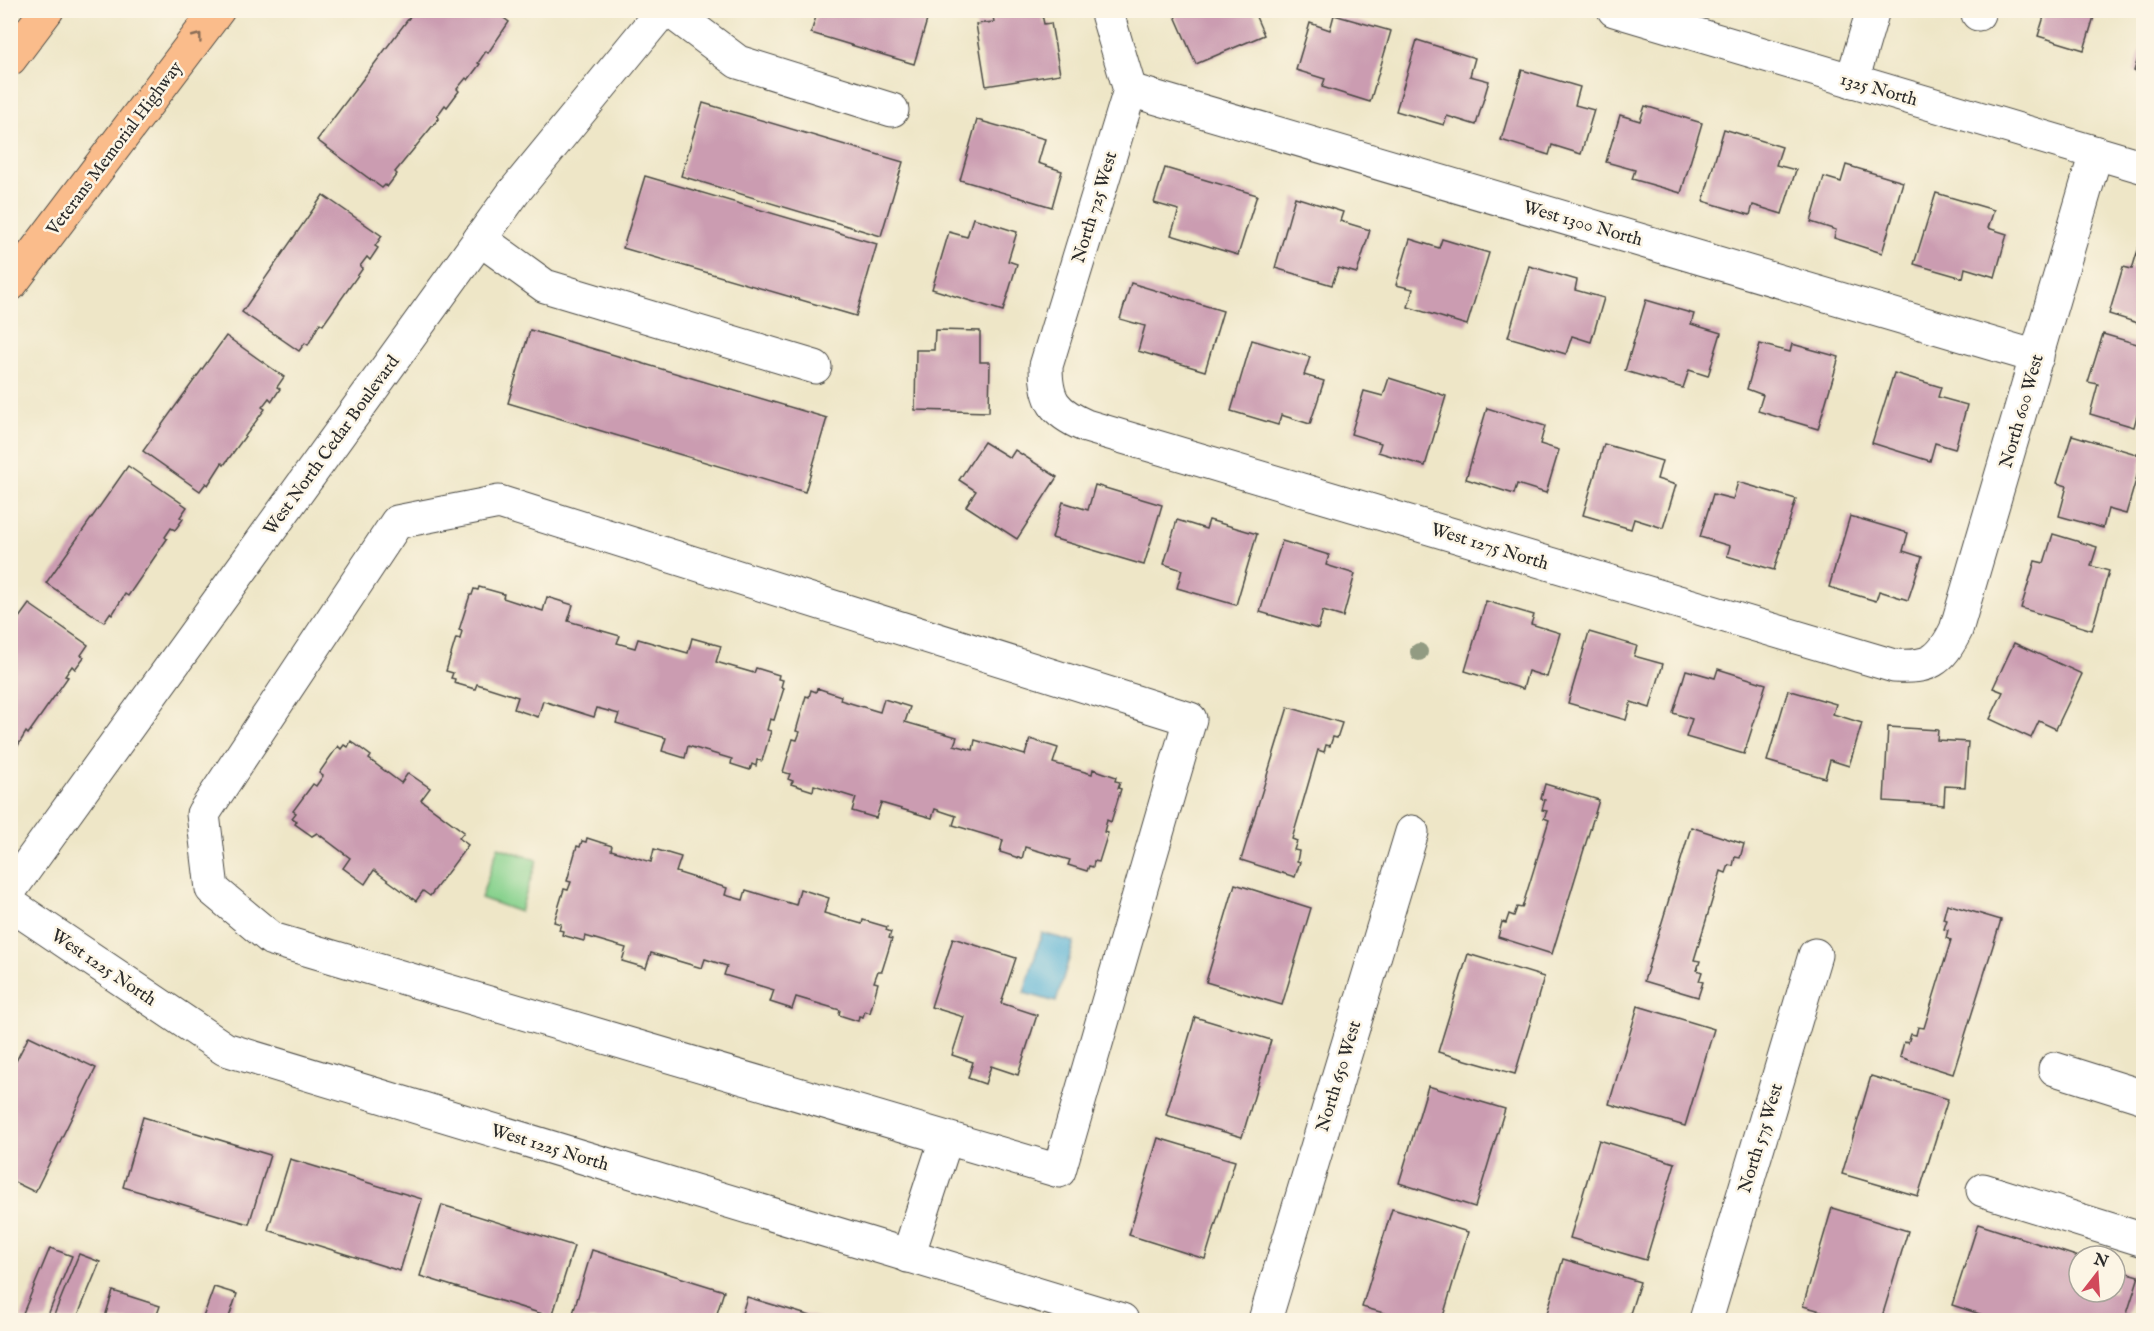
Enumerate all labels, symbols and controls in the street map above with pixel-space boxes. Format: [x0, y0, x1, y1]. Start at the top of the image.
one-way arrow [190, 32, 201, 43]
street label: Veterans Memorial Highway [42, 57, 188, 241]
street label: 1325 North [1837, 68, 1920, 113]
street label: North 725 West [1068, 149, 1123, 266]
street label: West 1300 North [1520, 196, 1645, 253]
street label: West North Cedar Boulevard [259, 351, 406, 540]
street label: North 600 West [1995, 352, 2050, 471]
street label: West 1275 North [1428, 519, 1552, 576]
street label: West 1225 North [46, 925, 161, 1012]
street label: North 650 West [1312, 1018, 1367, 1135]
street label: North 575 West [1734, 1081, 1789, 1196]
street label: West 1225 North [488, 1120, 612, 1177]
north arrow [2067, 1244, 2127, 1304]
text: N [2090, 1250, 2110, 1273]

